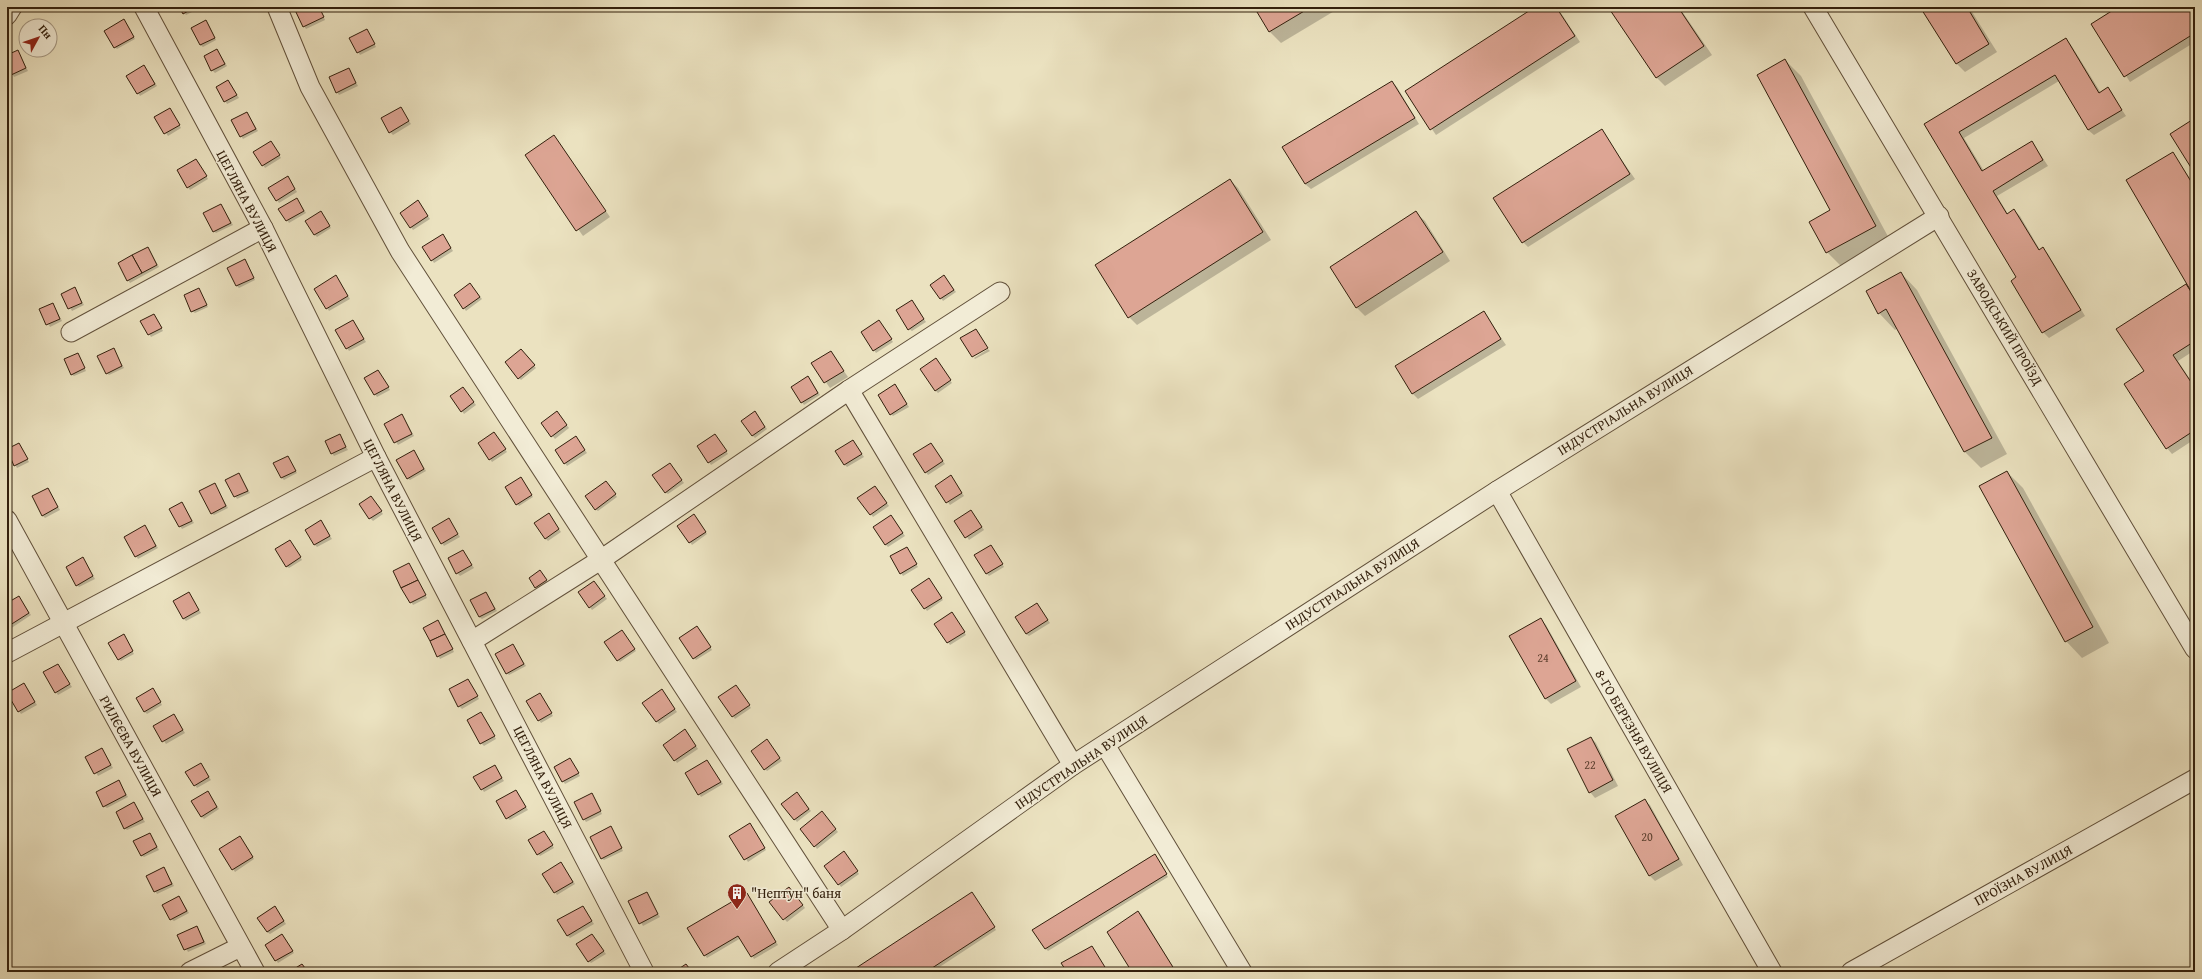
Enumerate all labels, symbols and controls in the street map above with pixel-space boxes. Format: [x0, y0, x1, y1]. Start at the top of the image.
north arrow [18, 18, 58, 58]
text: Пн [35, 21, 56, 42]
street label: ЦЕГЛЯНА ВУЛИЦЯ [212, 146, 282, 256]
street label: ЗАВОДСЬКИЙ ПРОЇЗД [1962, 265, 2048, 389]
street label: ІНДУСТРІАЛЬНА ВУЛИЦЯ [1553, 360, 1697, 460]
street label: ЦЕГЛЯНА ВУЛИЦЯ [358, 435, 428, 545]
street label: ІНДУСТРІАЛЬНА ВУЛИЦЯ [1281, 533, 1423, 635]
house number: 24 [1537, 649, 1549, 666]
street label: 8-ГО БЕРЕЗНЯ ВУЛИЦЯ [1590, 666, 1678, 796]
street label: РИЛЄЄВА ВУЛИЦЯ [95, 692, 167, 800]
street label: ІНДУСТРІАЛЬНА ВУЛИЦЯ [1011, 710, 1151, 814]
street label: ЦЕГЛЯНА ВУЛИЦЯ [508, 722, 578, 832]
house number: 22 [1584, 756, 1596, 773]
house number: 20 [1641, 828, 1653, 845]
street label: ПРОЇЗНА ВУЛИЦЯ [1970, 840, 2076, 910]
building icon: "Нептун" баня [726, 882, 748, 910]
place label: "Нептун" баня [751, 883, 841, 903]

